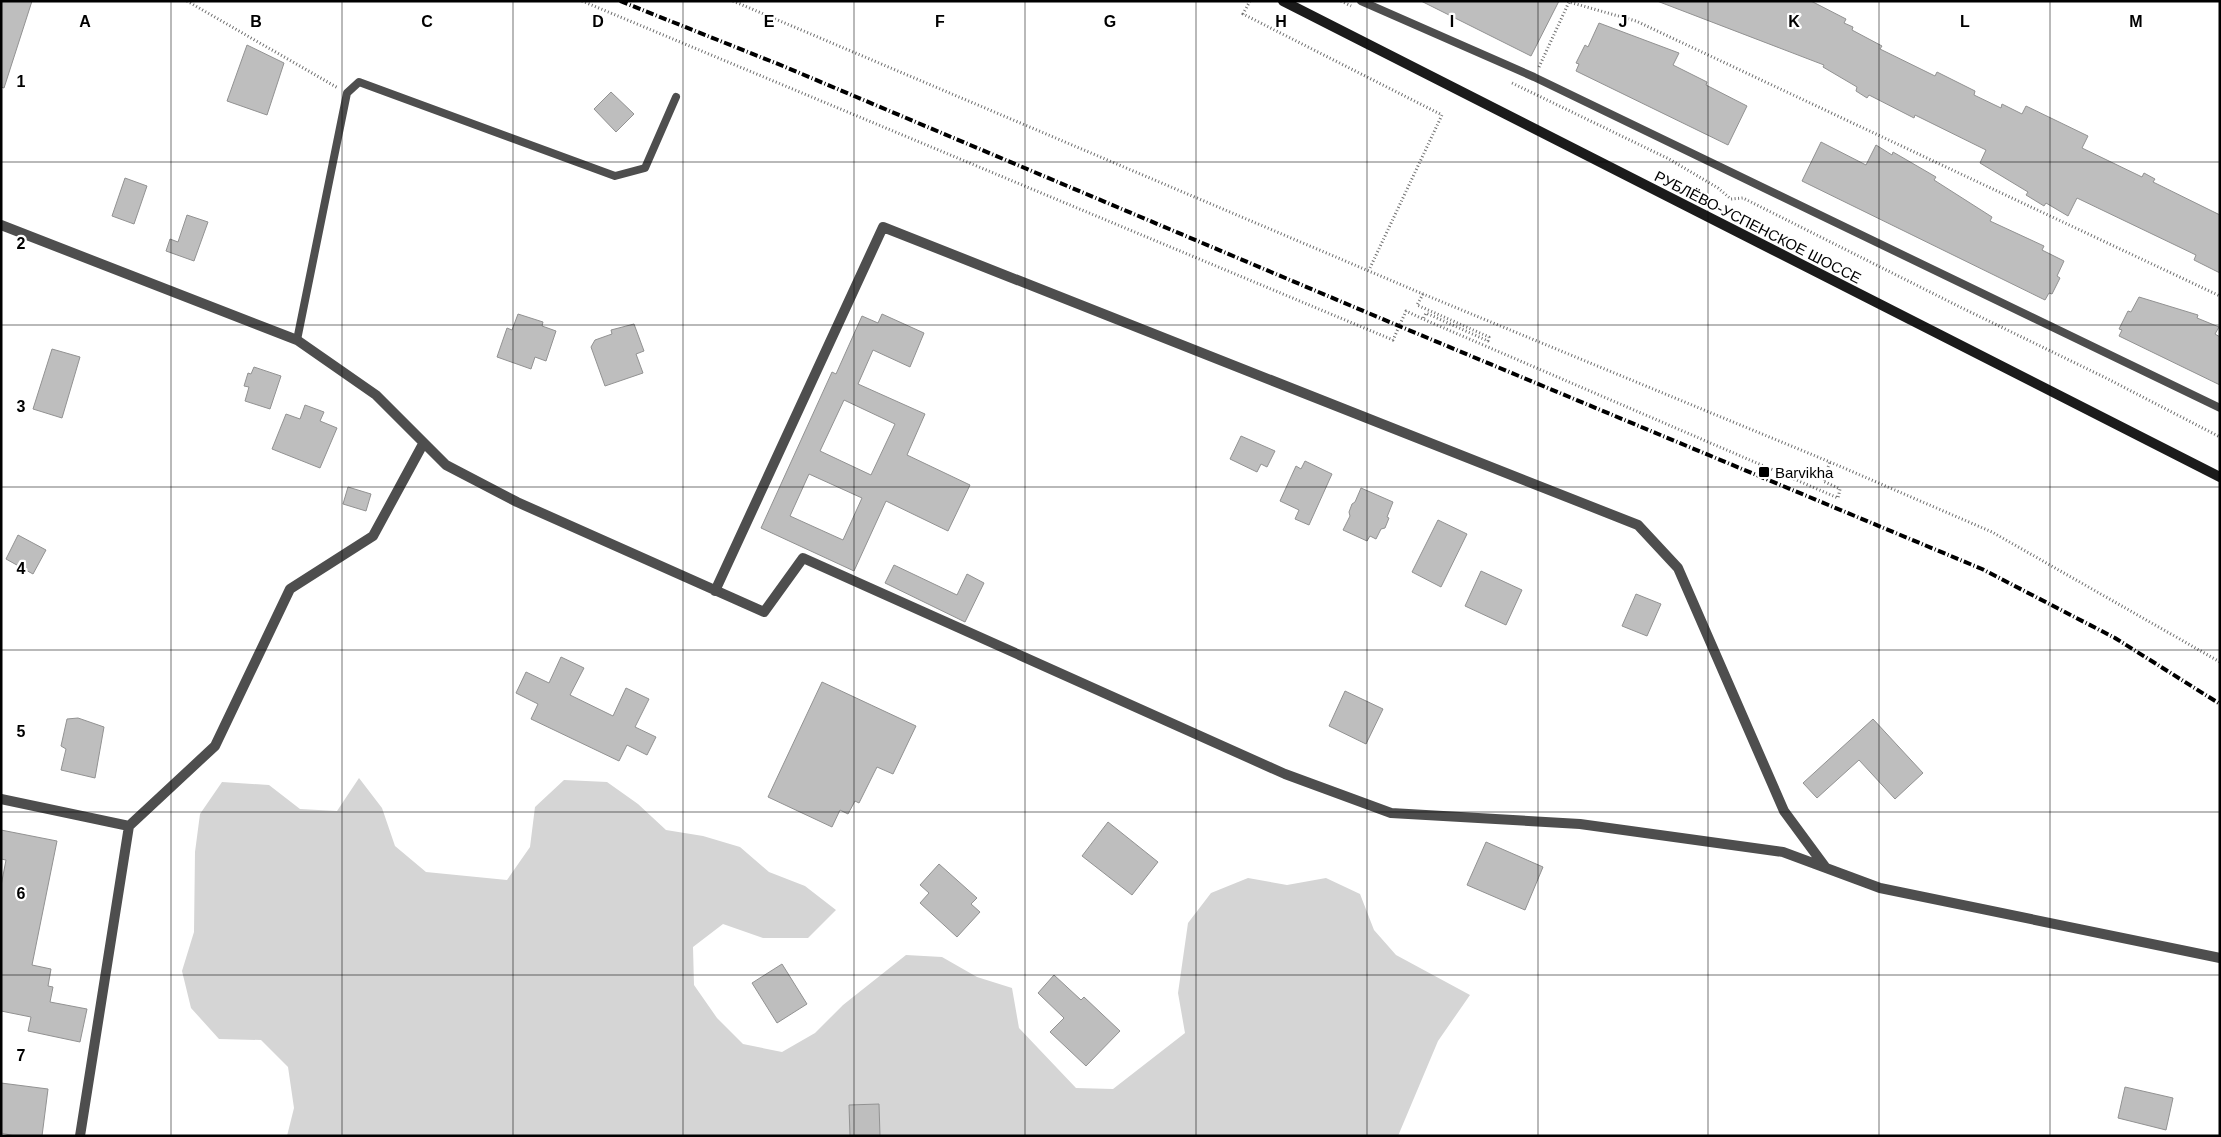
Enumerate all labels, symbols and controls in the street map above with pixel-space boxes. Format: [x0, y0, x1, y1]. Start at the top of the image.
text: A [79, 13, 91, 30]
text: B [250, 13, 262, 30]
text: C [421, 13, 433, 30]
text: D [592, 13, 604, 30]
text: E [764, 13, 775, 30]
text: F [935, 13, 945, 30]
text: G [1104, 13, 1116, 30]
text: H [1275, 13, 1287, 30]
text: I [1450, 13, 1454, 30]
text: J [1619, 13, 1627, 30]
text: K [1788, 13, 1800, 30]
text: L [1960, 13, 1970, 30]
text: M [2129, 13, 2143, 30]
text: 1 [17, 73, 26, 90]
street label: РУБЛЁВО-УСПЕНСКОЕ ШОССЕ [1652, 167, 1864, 287]
text: 2 [17, 235, 26, 252]
text: 3 [17, 398, 26, 415]
place label: Barvikha [1775, 464, 1834, 481]
marker: Barvikha [1757, 465, 1771, 479]
text: 4 [17, 560, 26, 577]
text: 5 [17, 723, 26, 740]
text: 6 [17, 885, 26, 902]
text: 7 [17, 1047, 26, 1064]

